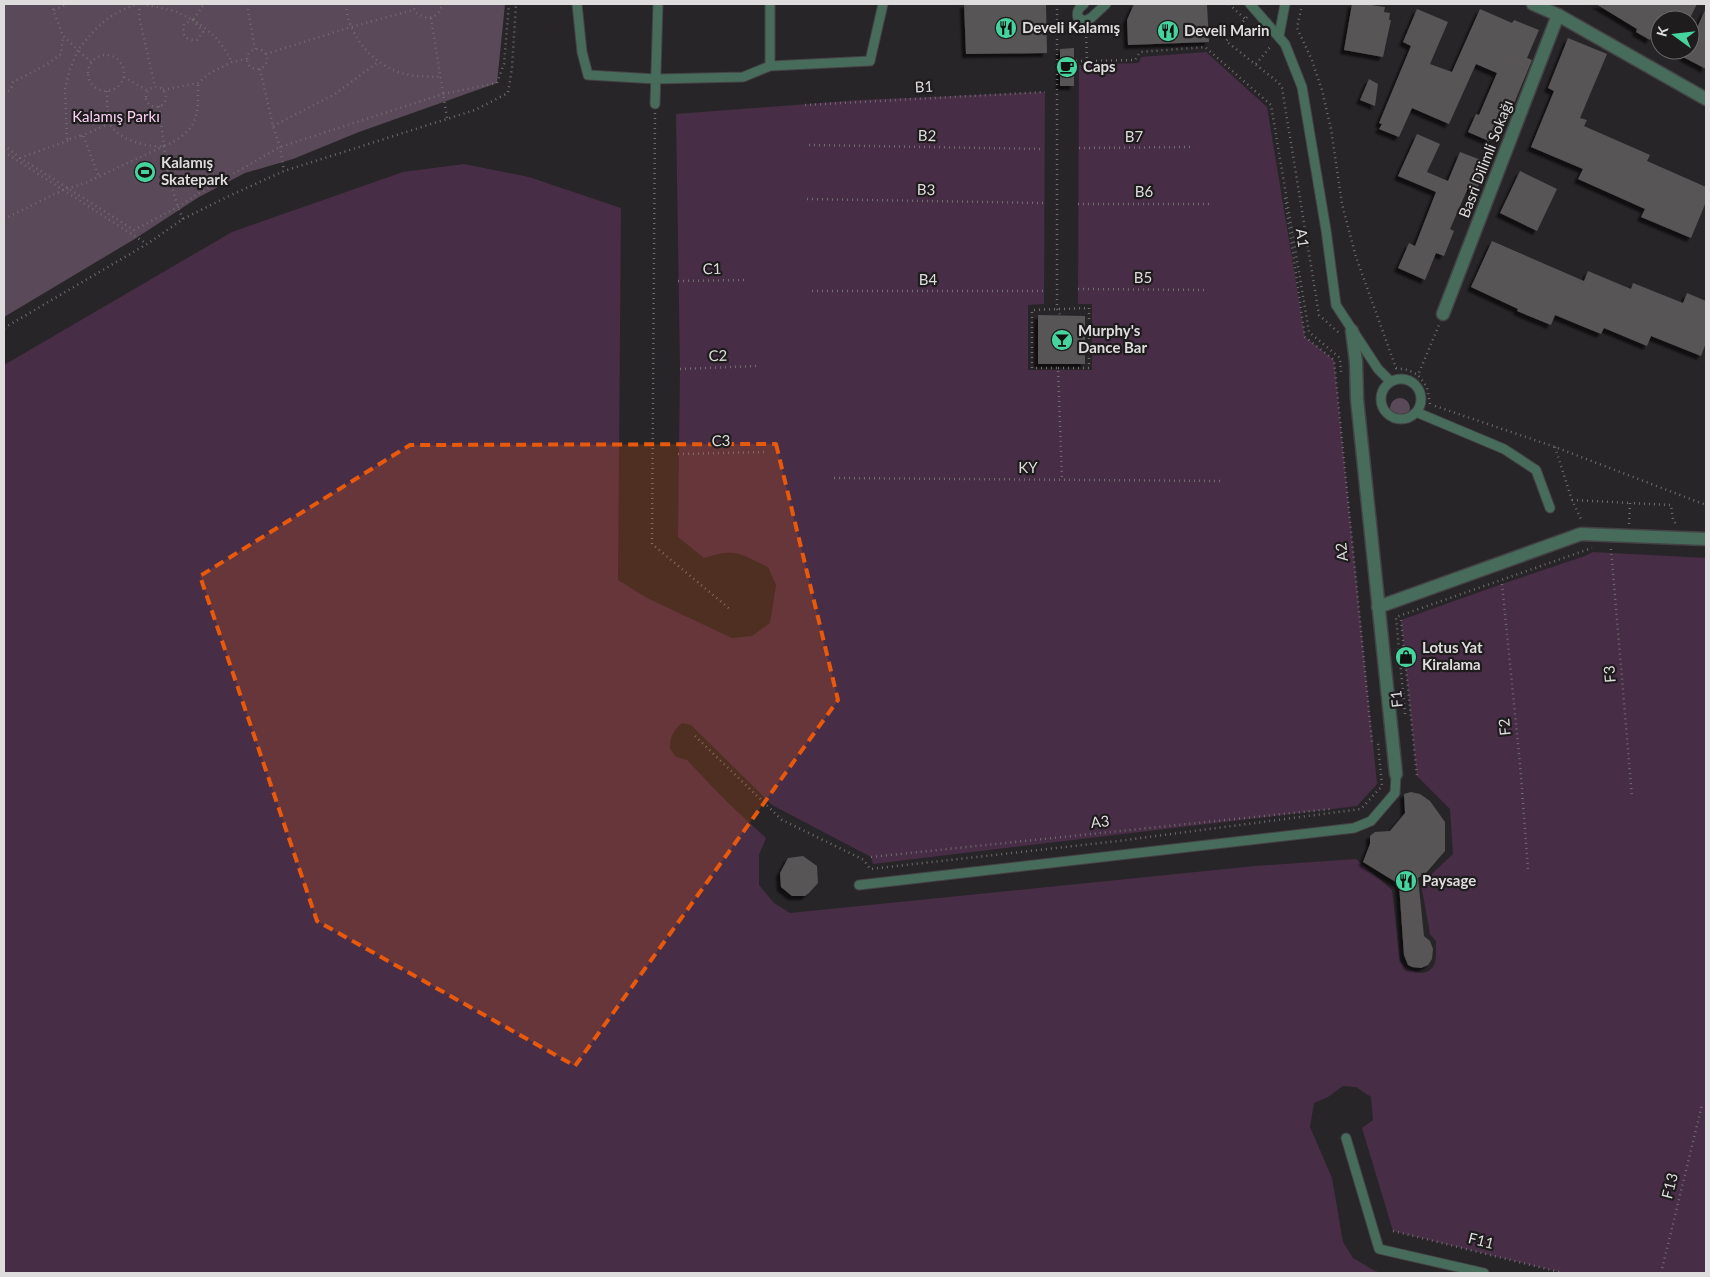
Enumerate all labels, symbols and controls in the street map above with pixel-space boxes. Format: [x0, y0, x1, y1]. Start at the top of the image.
north arrow [1650, 10, 1700, 60]
restaurant icon: Develi Kalamış [994, 16, 1018, 40]
place label: Develi Kalamış [1022, 18, 1121, 36]
restaurant icon: Develi Marin [1156, 19, 1180, 43]
place label: Develi Marin [1184, 21, 1269, 39]
text: K [1653, 24, 1672, 38]
cafe icon: Caps [1055, 55, 1079, 79]
place label: Caps [1083, 57, 1116, 75]
street label: B1 [914, 77, 934, 95]
street label: Basri Dilimli Sokağı [1454, 97, 1516, 220]
park label: Kalamış Parkı [72, 107, 160, 125]
street label: B2 [918, 126, 936, 144]
street label: B7 [1125, 127, 1143, 145]
place label: Kalamış Skatepark [161, 153, 229, 188]
sports icon: Kalamış Skatepark [133, 160, 157, 184]
street label: B3 [917, 180, 935, 198]
street label: B6 [1135, 182, 1153, 200]
street label: A1 [1293, 227, 1313, 248]
street label: C1 [702, 259, 722, 277]
street label: B5 [1134, 268, 1152, 286]
street label: B4 [919, 270, 937, 288]
place label: Murphy's Dance Bar [1078, 321, 1147, 356]
bar icon: Murphy's Dance Bar [1050, 328, 1074, 352]
street label: C2 [708, 346, 728, 364]
street label: C3 [711, 431, 731, 449]
street label: KY [1018, 458, 1038, 476]
street label: A2 [1331, 542, 1351, 562]
place label: Lotus Yat Kiralama [1422, 638, 1483, 673]
shop icon: Lotus Yat Kiralama [1394, 645, 1418, 669]
street label: F3 [1599, 665, 1619, 683]
street label: F1 [1386, 690, 1406, 709]
street label: F2 [1494, 718, 1514, 737]
street label: A3 [1090, 811, 1110, 831]
restaurant icon: Paysage [1394, 869, 1418, 893]
place label: Paysage [1422, 871, 1476, 889]
street label: F13 [1657, 1171, 1681, 1200]
street label: F11 [1467, 1228, 1496, 1252]

